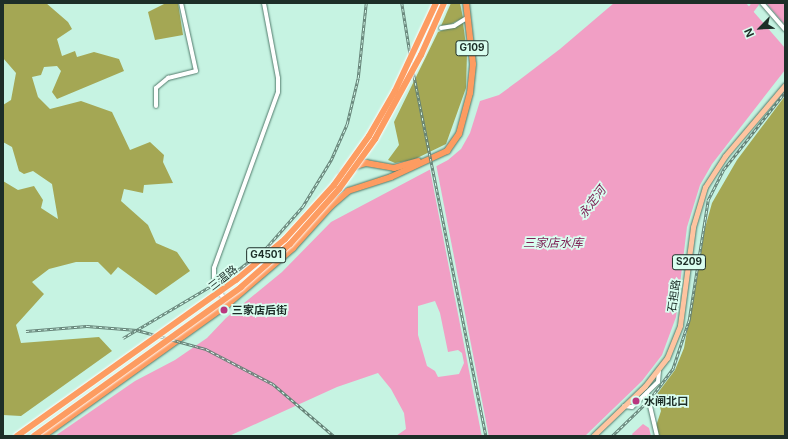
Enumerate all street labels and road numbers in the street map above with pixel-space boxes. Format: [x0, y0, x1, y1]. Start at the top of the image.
road number: G109 [455, 40, 489, 56]
road number: G4501 [246, 247, 286, 263]
road number: S209 [671, 254, 707, 270]
street label: 三温路 [206, 263, 240, 293]
street label: 石担路 [665, 279, 683, 313]

